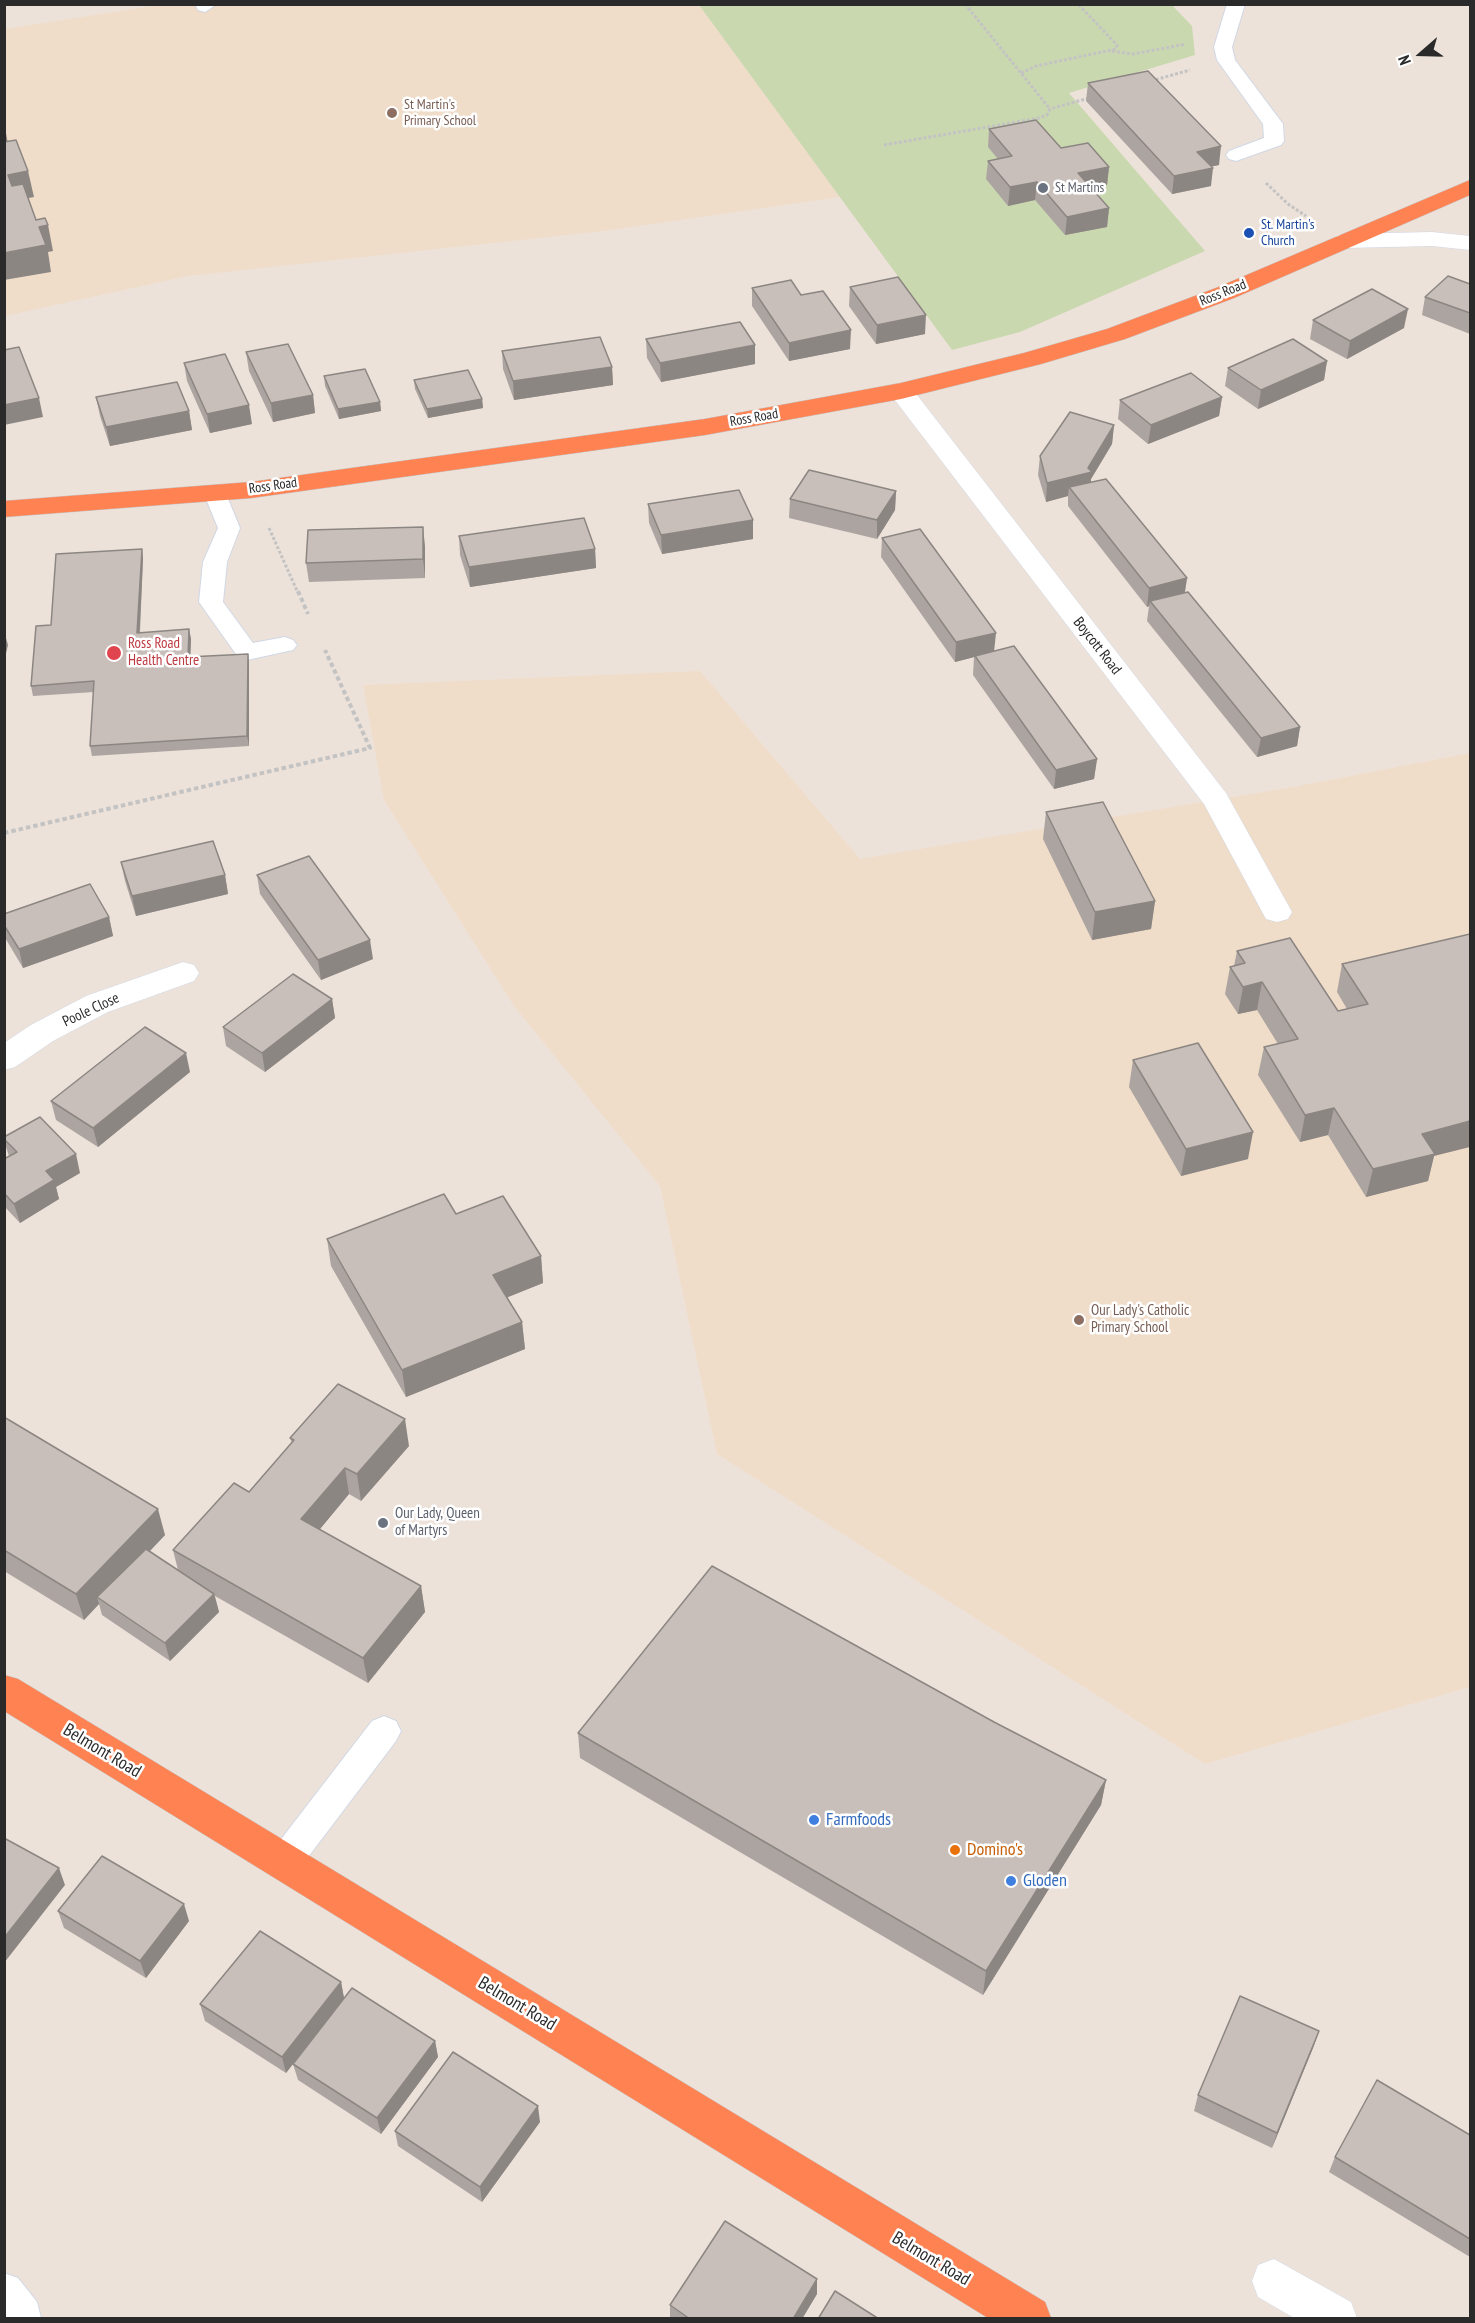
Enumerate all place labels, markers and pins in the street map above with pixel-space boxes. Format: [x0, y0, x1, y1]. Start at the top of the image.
place label: St Martin's Primary School [404, 97, 476, 130]
marker: St Martin's Primary School [385, 106, 399, 120]
place label: St Martins [1055, 180, 1104, 196]
marker: St Martins [1036, 181, 1050, 195]
place label: St. Martin's Church [1261, 217, 1315, 250]
marker: St. Martin's Church [1242, 226, 1256, 240]
place label: Ross Road Health Centre [128, 635, 199, 670]
marker: Ross Road Health Centre [105, 644, 123, 662]
place label: Our Lady's Catholic Primary School [1091, 1302, 1189, 1337]
marker: Our Lady's Catholic Primary School [1072, 1313, 1086, 1327]
place label: Our Lady, Queen of Martyrs [395, 1505, 480, 1540]
marker: Our Lady, Queen of Martyrs [376, 1516, 390, 1530]
place label: Farmfoods [826, 1809, 891, 1831]
marker: Farmfoods [807, 1813, 821, 1827]
place label: Domino's [967, 1839, 1023, 1861]
marker: Domino's [948, 1843, 962, 1857]
place label: Gloden [1023, 1870, 1067, 1892]
marker: Gloden [1004, 1874, 1018, 1888]

